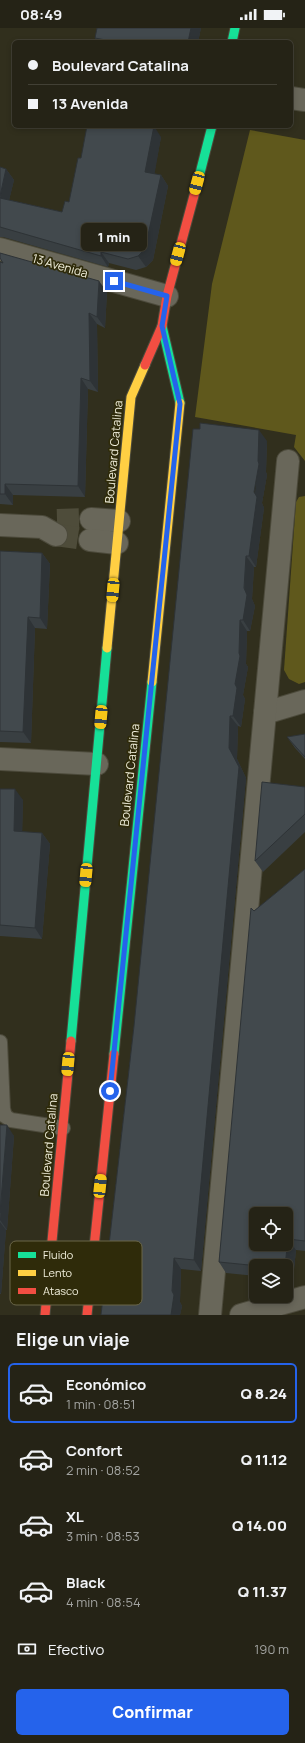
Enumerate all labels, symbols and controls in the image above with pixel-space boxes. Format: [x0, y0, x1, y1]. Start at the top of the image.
text: 08:49 [20, 4, 62, 25]
text: Boulevard Catalina [52, 55, 189, 76]
text: 13 Avenida [52, 93, 128, 114]
car [188, 170, 206, 196]
callout: 1 min [81, 223, 147, 251]
text: 1 min [98, 228, 130, 246]
car [169, 241, 187, 267]
street label: 13 Avenida [30, 249, 90, 282]
route end [105, 272, 123, 290]
street label: Boulevard Catalina [101, 400, 126, 504]
car [106, 578, 120, 602]
car [94, 705, 108, 729]
street label: Boulevard Catalina [116, 723, 143, 827]
car [79, 863, 93, 887]
car [61, 1052, 75, 1076]
route start [101, 1082, 119, 1100]
street label: Boulevard Catalina [36, 1093, 61, 1197]
car [93, 1173, 107, 1199]
map controls [249, 1207, 293, 1303]
button: locate [249, 1207, 293, 1251]
legend [10, 1241, 142, 1305]
text: Fluido [43, 1247, 74, 1262]
button: layers [249, 1259, 293, 1303]
text: Lento [43, 1265, 73, 1280]
text: Atasco [43, 1283, 79, 1298]
text: Elige un viaje [16, 1327, 130, 1351]
text: Económico [66, 1374, 146, 1395]
icon: car [18, 1375, 54, 1411]
text: Q 8.24 [241, 1383, 287, 1404]
text: 1 min · 08:51 [66, 1395, 136, 1413]
text: Confort [66, 1440, 123, 1461]
icon: car [18, 1441, 54, 1477]
text: Q 11.12 [241, 1449, 287, 1470]
text: 2 min · 08:52 [66, 1461, 140, 1479]
text: XL [66, 1506, 84, 1527]
icon: car [18, 1507, 54, 1543]
text: Q 14.00 [232, 1515, 287, 1536]
text: 3 min · 08:53 [66, 1527, 140, 1545]
text: Black [66, 1572, 105, 1593]
icon: car [18, 1573, 54, 1609]
text: Q 11.37 [238, 1581, 287, 1602]
text: 4 min · 08:54 [66, 1593, 141, 1611]
icon: cash [16, 1638, 38, 1660]
text: Efectivo [48, 1639, 104, 1660]
text: 190 m [254, 1640, 289, 1658]
button: Confirmar [16, 1689, 289, 1735]

